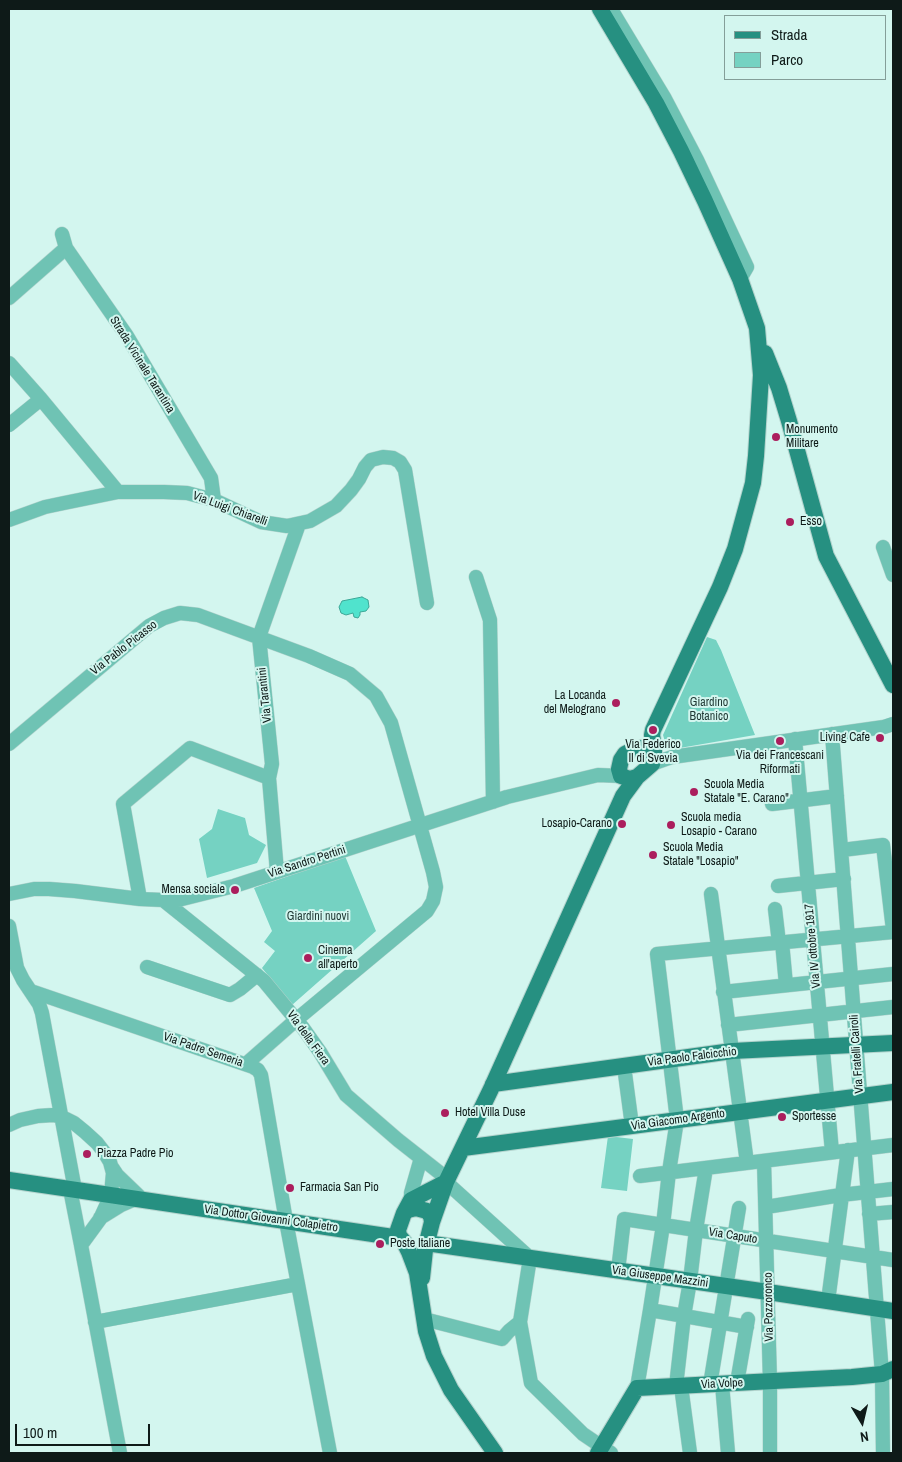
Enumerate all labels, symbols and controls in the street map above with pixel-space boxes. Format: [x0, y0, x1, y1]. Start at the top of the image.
legend [724, 15, 887, 80]
text: Strada [771, 24, 807, 45]
text: Parco [771, 49, 803, 70]
street label: Strada Vicinale Tarantina [106, 314, 178, 416]
place label: Monumento Militare [786, 423, 838, 451]
marker: Monumento Militare [770, 431, 782, 443]
street label: Via Luigi Chiarelli [191, 489, 269, 529]
place label: Esso [800, 515, 822, 529]
marker: Esso [784, 516, 796, 528]
street label: Via Pablo Picasso [88, 618, 160, 678]
street label: Via Tarantini [255, 666, 275, 724]
place label: La Locanda del Melograno [544, 689, 606, 717]
park label: Giardino Botanico [690, 696, 728, 724]
marker: La Locanda del Melograno [610, 697, 622, 709]
marker: Via Federico II di Svevia [647, 724, 659, 736]
place label: Living Cafe [820, 731, 870, 745]
marker: Living Cafe [874, 732, 886, 744]
marker: Via dei Francescani Riformati [774, 735, 786, 747]
place label: Via Federico II di Svevia [625, 738, 681, 766]
place label: Via dei Francescani Riformati [736, 749, 824, 777]
place label: Scuola Media Statale "E. Carano" [704, 778, 789, 806]
marker: Scuola Media Statale "E. Carano" [688, 786, 700, 798]
place label: Scuola media Losapio - Carano [681, 811, 757, 839]
place label: Losapio-Carano [541, 817, 612, 831]
marker: Losapio-Carano [616, 818, 628, 830]
marker: Scuola media Losapio - Carano [665, 819, 677, 831]
place label: Scuola Media Statale "Losapio" [663, 841, 738, 869]
street label: Via Sandro Pertini [266, 843, 348, 881]
marker: Scuola Media Statale "Losapio" [647, 849, 659, 861]
place label: Mensa sociale [162, 883, 225, 897]
marker: Mensa sociale [229, 884, 241, 896]
street label: Via IV ottobre 1917 [802, 903, 824, 989]
park label: Giardini nuovi [287, 910, 349, 924]
place label: Cinema all'aperto [318, 944, 358, 972]
marker: Cinema all'aperto [302, 952, 314, 964]
street label: Via della Fiera [283, 1008, 333, 1068]
street label: Via Fratelli Cairoli [847, 1014, 867, 1094]
street label: Via Padre Semeria [161, 1030, 245, 1070]
street label: Via Paolo Falcicchio [647, 1044, 737, 1070]
place label: Hotel Villa Duse [455, 1106, 525, 1120]
street label: Via Giacomo Argento [630, 1106, 726, 1134]
marker: Hotel Villa Duse [439, 1107, 451, 1119]
place label: Sportesse [792, 1110, 836, 1124]
marker: Sportesse [776, 1111, 788, 1123]
place label: Piazza Padre Pio [97, 1147, 174, 1161]
marker: Piazza Padre Pio [81, 1148, 93, 1160]
place label: Farmacia San Pio [300, 1181, 379, 1195]
marker: Farmacia San Pio [284, 1182, 296, 1194]
street label: Via Dottor Giovanni Colapietro [203, 1202, 339, 1236]
street label: Via Caputo [708, 1225, 758, 1247]
place label: Poste Italiane [390, 1237, 450, 1251]
marker: Poste Italiane [374, 1238, 386, 1250]
street label: Via Giuseppe Mazzini [611, 1263, 709, 1291]
street label: Via Pozzoronco [761, 1272, 777, 1342]
street label: Via Volpe [701, 1376, 743, 1392]
north arrow [837, 1397, 887, 1447]
scale bar [18, 1414, 152, 1446]
text: 100 m [23, 1422, 57, 1443]
text: N [859, 1427, 870, 1446]

